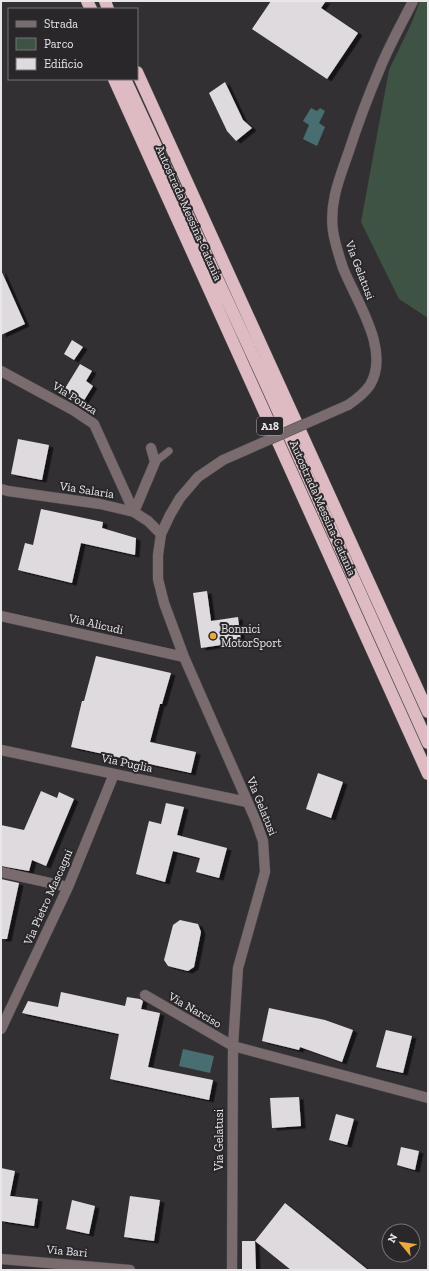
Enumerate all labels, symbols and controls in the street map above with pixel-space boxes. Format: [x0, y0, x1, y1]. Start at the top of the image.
legend [8, 8, 138, 80]
text: Strada [44, 17, 78, 31]
text: Parco [44, 37, 73, 51]
text: Edificio [44, 57, 83, 71]
street label: Autostrada Messina-Catania [153, 143, 225, 283]
street label: Via Gelatusi [342, 238, 378, 302]
street label: Via Ponza [49, 378, 100, 417]
road number: A18 [257, 417, 283, 435]
street label: Autostrada Messina-Catania [287, 438, 359, 578]
street label: Via Salaria [58, 479, 115, 501]
street label: Via Alicudi [66, 611, 125, 637]
place label: Bonnici MotorSport [221, 622, 282, 650]
marker: Bonnici MotorSport [208, 631, 218, 641]
street label: Via Puglia [99, 751, 154, 775]
street label: Via Gelatusi [243, 774, 280, 838]
street label: Via Pietro Mascagni [20, 846, 76, 948]
street label: Via Narciso [165, 989, 224, 1031]
street label: Via Gelatusi [212, 1108, 226, 1172]
north arrow [381, 1223, 421, 1263]
text: N [385, 1231, 401, 1245]
street label: Via Bari [45, 1242, 89, 1260]

